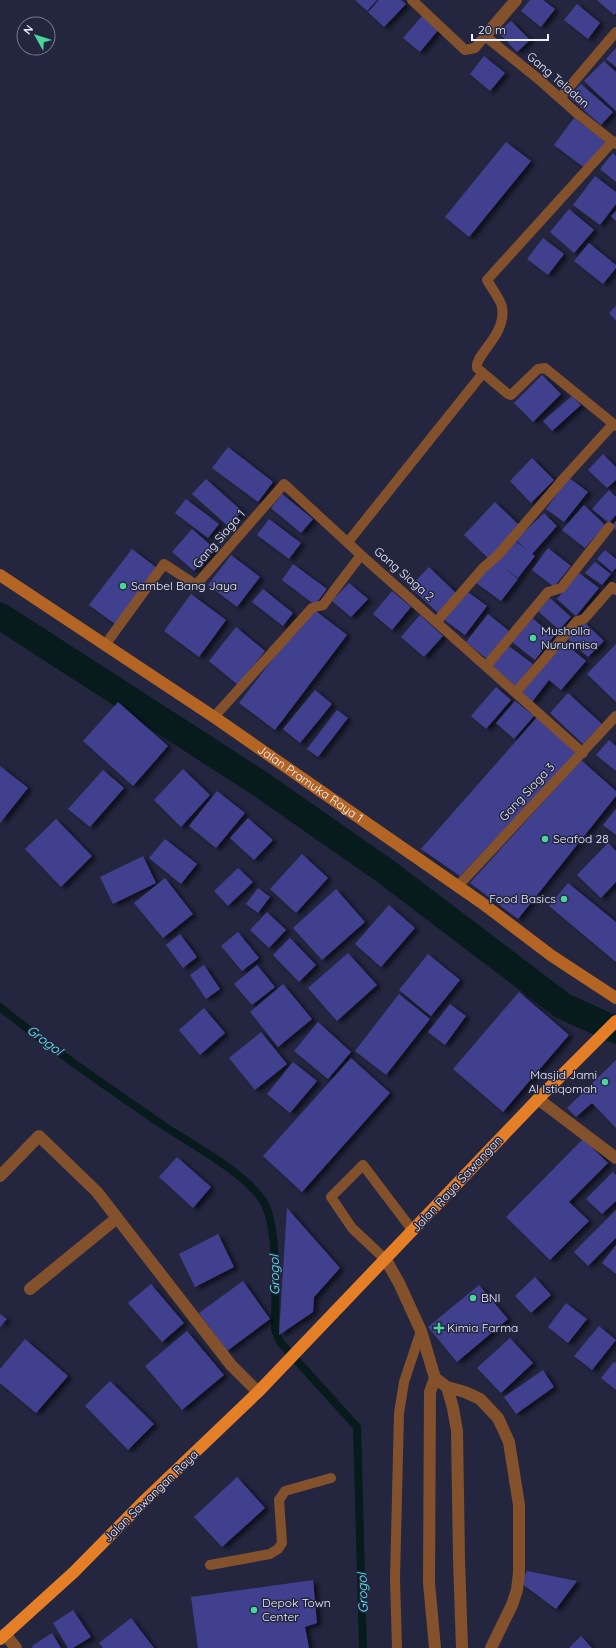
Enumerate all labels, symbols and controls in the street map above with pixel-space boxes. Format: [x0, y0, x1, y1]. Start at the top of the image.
north arrow [16, 16, 56, 56]
scale bar [472, 16, 548, 42]
text: N [20, 22, 36, 37]
text: 20 m [478, 22, 506, 37]
street label: Gang Teladan [524, 49, 593, 111]
street label: Gang Siaga 1 [189, 506, 248, 571]
street label: Gang Siaga 2 [371, 543, 438, 604]
place label: Sambel Bang Jaya [131, 578, 237, 593]
marker: Sambel Bang Jaya [118, 581, 128, 591]
place label: Musholla Nurunnisa [541, 623, 597, 652]
marker: Musholla Nurunnisa [528, 633, 538, 643]
street label: Jalan Pramuka Raya 1 [255, 742, 366, 825]
street label: Gang Siaga 3 [496, 759, 557, 824]
place label: Seafod 28 [553, 831, 609, 846]
marker: Seafod 28 [540, 834, 550, 844]
place label: Food Basics [489, 891, 556, 906]
marker: Food Basics [559, 894, 569, 904]
water label: Grogol [24, 1021, 68, 1060]
place label: Masjid Jami Al Istiqomah [528, 1067, 597, 1096]
marker: Masjid Jami Al Istiqomah [600, 1077, 610, 1087]
street label: Jalan Raya Sawangan [408, 1132, 505, 1235]
water label: Grogol [266, 1253, 282, 1295]
place label: BNI [481, 1290, 501, 1305]
marker: BNI [468, 1293, 478, 1303]
place label: Kimia Farma [447, 1320, 518, 1335]
marker: Kimia Farma [434, 1323, 444, 1333]
street label: Jalan Sawangan Raya [100, 1446, 201, 1545]
water label: Grogol [353, 1571, 371, 1613]
place label: Depok Town Center [262, 1595, 331, 1624]
marker: Depok Town Center [249, 1605, 259, 1615]

